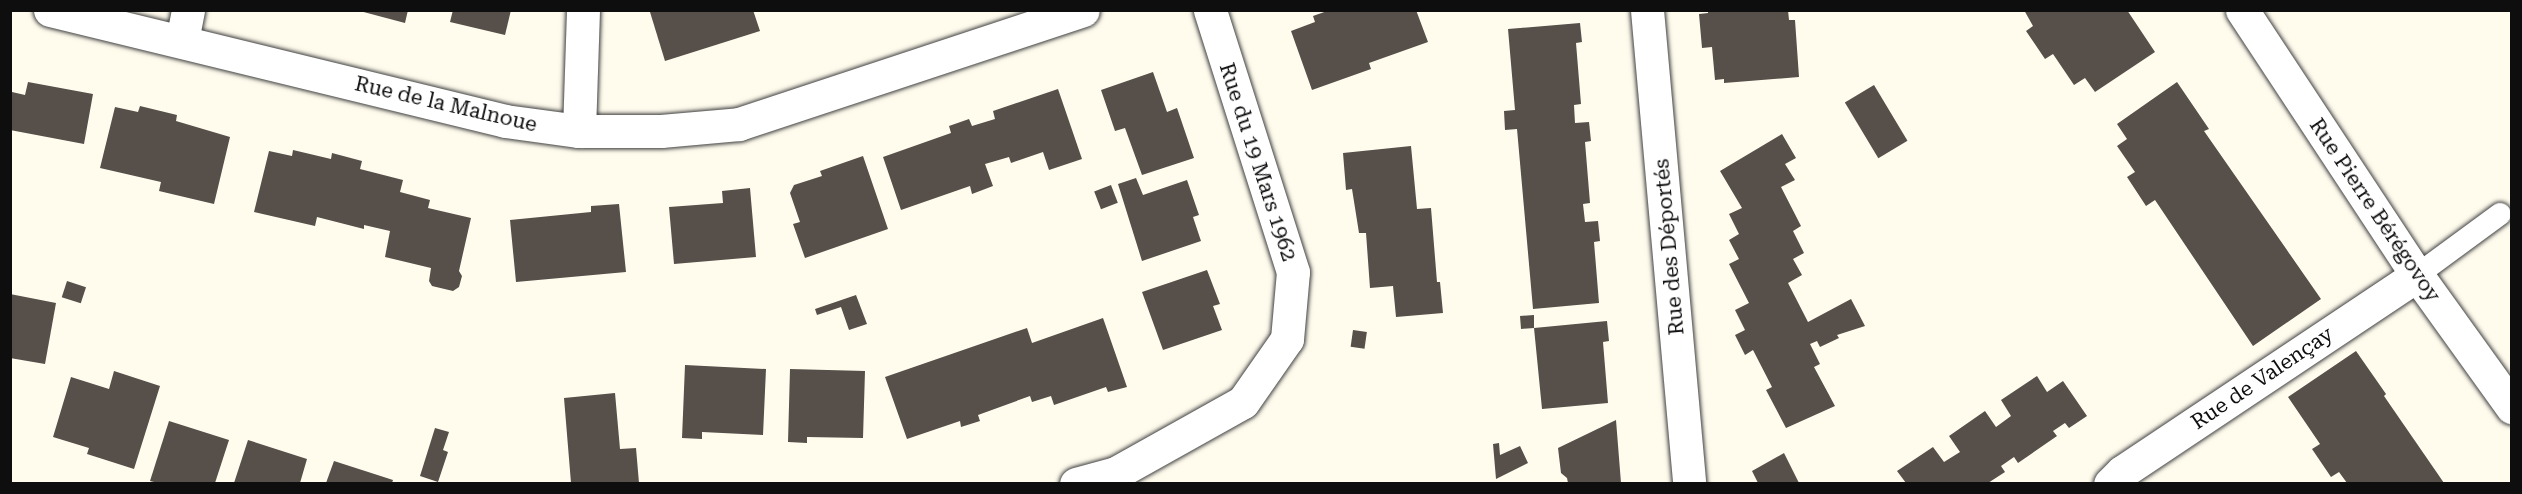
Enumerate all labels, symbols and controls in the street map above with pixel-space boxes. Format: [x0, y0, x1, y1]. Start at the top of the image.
street label: Rue du 19 Mars 1962 [1214, 60, 1302, 264]
street label: Rue de la Malnoue [352, 71, 540, 137]
street label: Rue Pierre Bérégovoy [2304, 113, 2446, 307]
street label: Rue des Déportés [1649, 158, 1689, 336]
street label: Rue de Valençay [2186, 321, 2338, 435]

